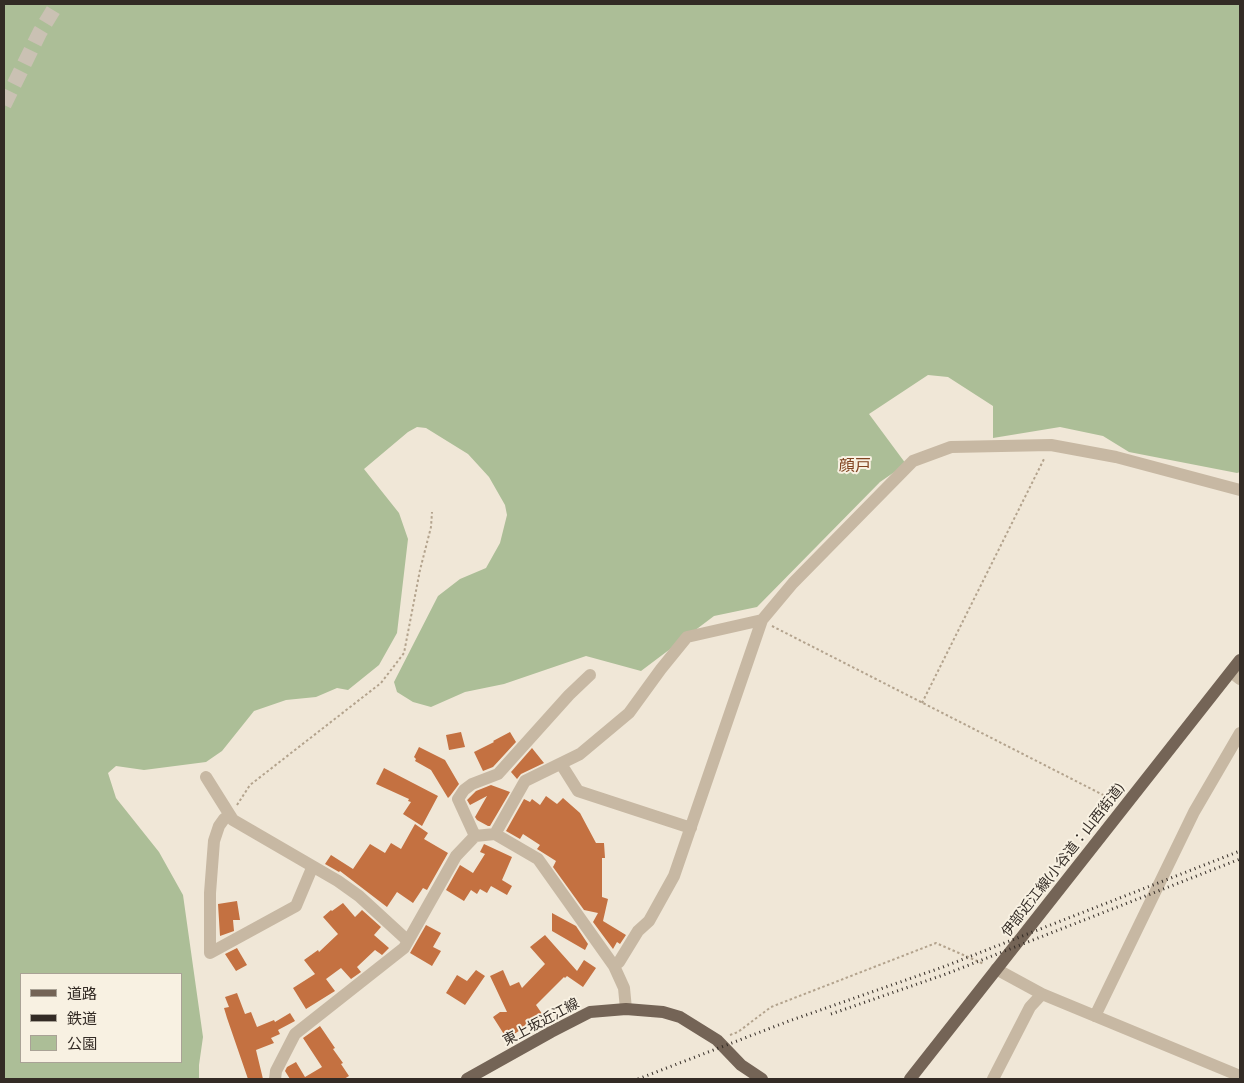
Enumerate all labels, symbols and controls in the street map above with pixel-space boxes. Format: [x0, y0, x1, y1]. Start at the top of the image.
district label: 顔戸 [839, 456, 871, 476]
street label: 伊部近江線(小谷道：山西街道) [998, 780, 1128, 940]
legend [20, 973, 182, 1063]
text: 道路 [67, 984, 97, 1002]
street label: 東上坂近江線 [500, 995, 582, 1049]
text: 鉄道 [67, 1009, 97, 1027]
text: 公園 [67, 1034, 97, 1052]

